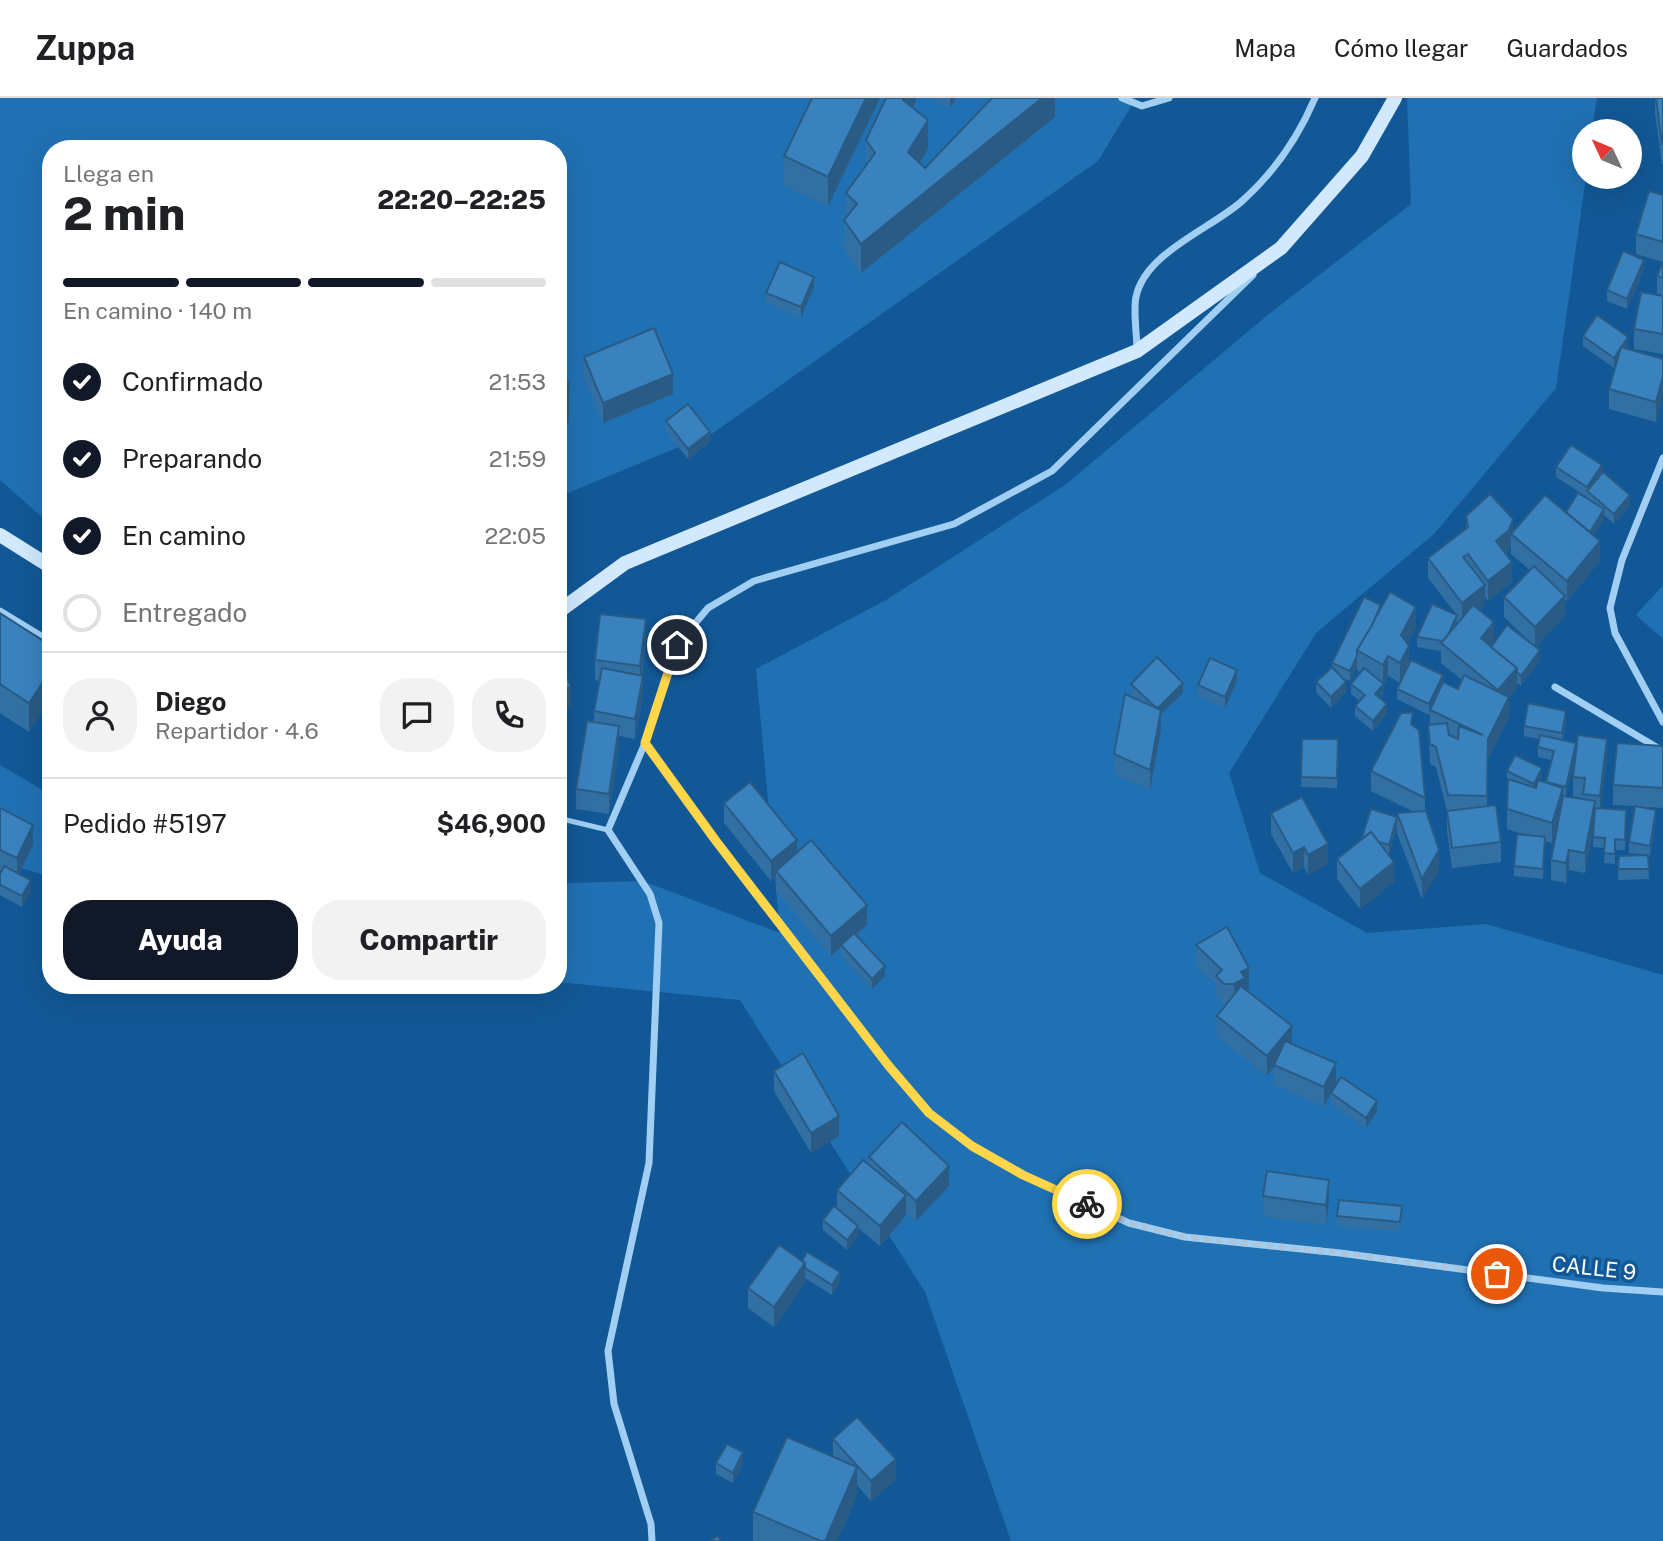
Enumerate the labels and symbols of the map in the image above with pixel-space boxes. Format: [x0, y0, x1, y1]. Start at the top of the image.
north arrow [1572, 119, 1642, 189]
pin [647, 615, 707, 675]
courier [1052, 1169, 1122, 1239]
pin [1467, 1244, 1527, 1304]
street label: CALLE 9 [1551, 1251, 1637, 1285]

